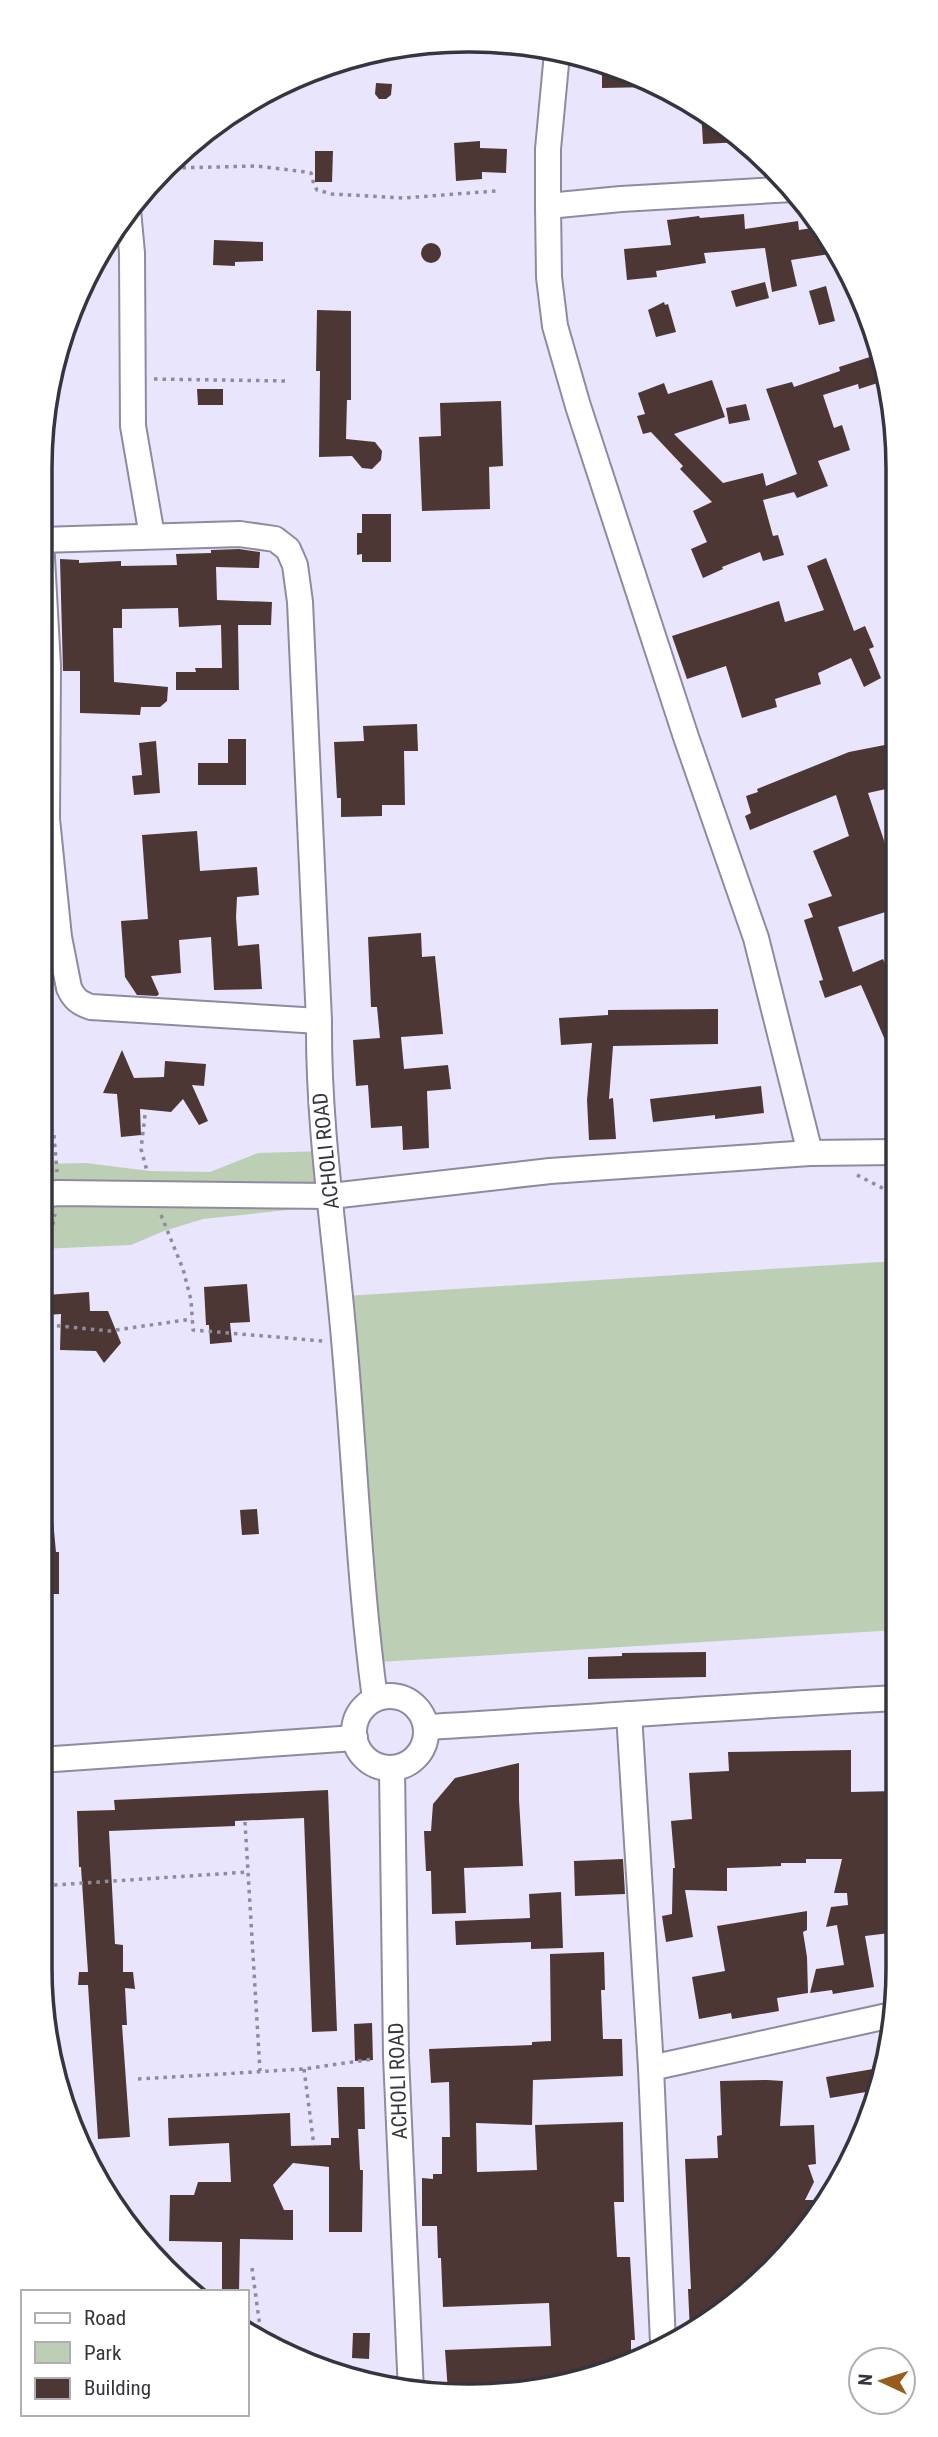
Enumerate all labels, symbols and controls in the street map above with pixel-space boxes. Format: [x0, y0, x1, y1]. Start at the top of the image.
street label: ACHOLI ROAD [308, 1091, 344, 1211]
street label: ACHOLI ROAD [384, 2022, 412, 2140]
legend [21, 2290, 248, 2416]
text: Road [84, 2306, 126, 2330]
text: Park [84, 2341, 122, 2365]
north arrow [847, 2346, 917, 2416]
text: N [854, 2373, 877, 2386]
text: Building [84, 2376, 151, 2400]

